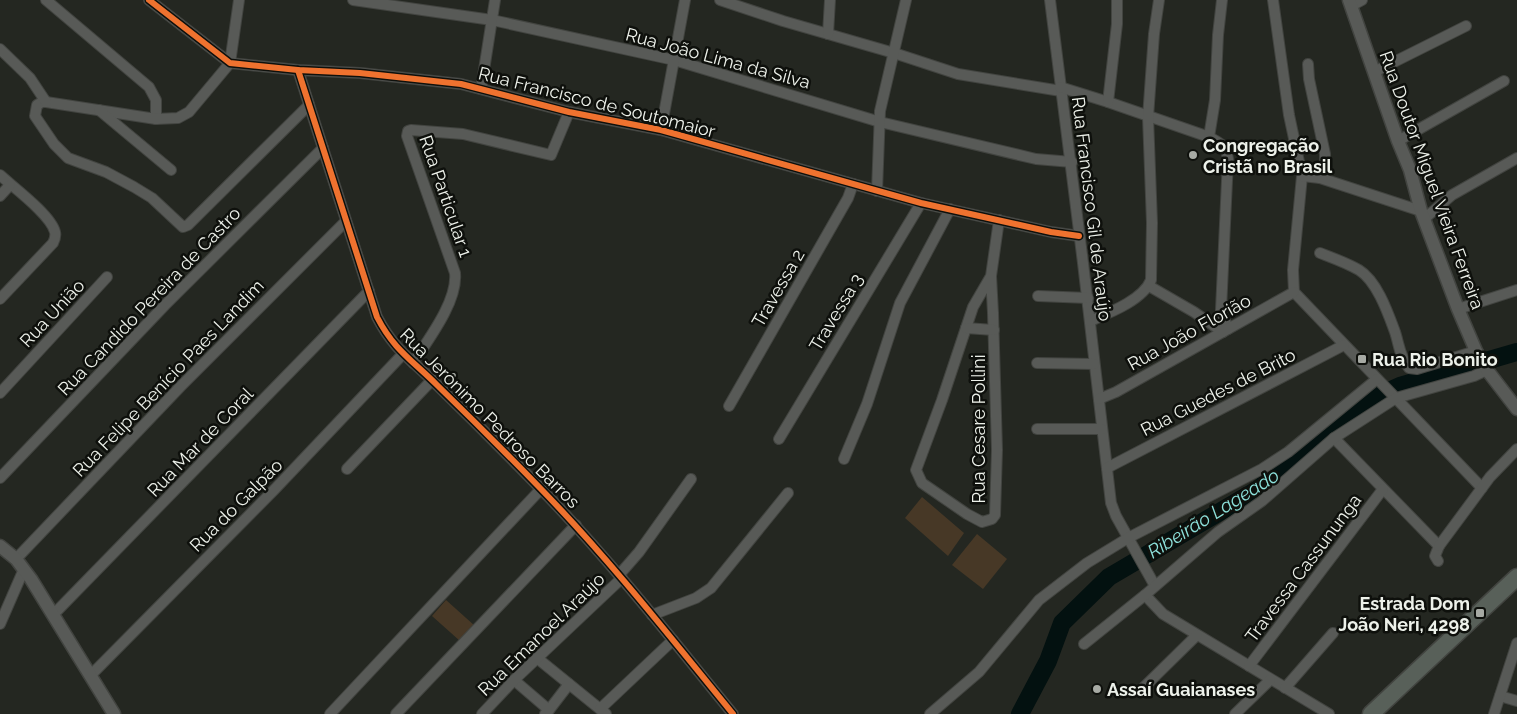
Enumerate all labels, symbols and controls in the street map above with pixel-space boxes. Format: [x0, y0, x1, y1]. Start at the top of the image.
street label: Rua João Lima da Silva [623, 23, 813, 93]
street label: Rua Doutor Miguel Vieira Ferreira [1375, 48, 1489, 312]
street label: Rua Francisco de Soutomaior [476, 62, 718, 142]
street label: Rua Francisco Gil de Araújo [1068, 96, 1116, 323]
street label: Rua Particular 1 [415, 132, 477, 260]
place label: Congregação Cristã no Brasil [1203, 135, 1332, 177]
marker: Congregação Cristã no Brasil [1187, 149, 1199, 161]
street label: Rua Candido Pereira de Castro [53, 202, 245, 400]
street label: Travessa 2 [747, 245, 809, 331]
street label: Travessa 3 [805, 270, 867, 354]
street label: Rua União [15, 274, 89, 351]
street label: Rua Felipe Benício Paes Landim [68, 275, 268, 481]
street label: Rua João Florião [1124, 289, 1254, 375]
street label: Rua Jerônimo Pedroso Barros [396, 324, 584, 512]
street label: Rua Guedes de Brito [1137, 344, 1299, 440]
place label: Rua Rio Bonito [1372, 349, 1498, 370]
marker: Rua Rio Bonito [1356, 353, 1368, 365]
street label: Rua Cesare Pollini [968, 354, 989, 504]
street label: Rua Mar de Coral [143, 383, 257, 501]
street label: Rua do Galpão [185, 454, 287, 556]
water label: Ribeirão Lageado [1143, 464, 1283, 562]
street label: Travessa Cassununga [1241, 490, 1365, 646]
street label: Rua Emanoel Araújo [473, 568, 609, 700]
place label: Estrada Dom João Neri, 4298 [1339, 593, 1470, 635]
marker: Estrada Dom João Neri, 4298 [1474, 607, 1486, 619]
place label: Assaí Guaianases [1107, 679, 1255, 700]
marker: Assaí Guaianases [1091, 683, 1103, 695]

